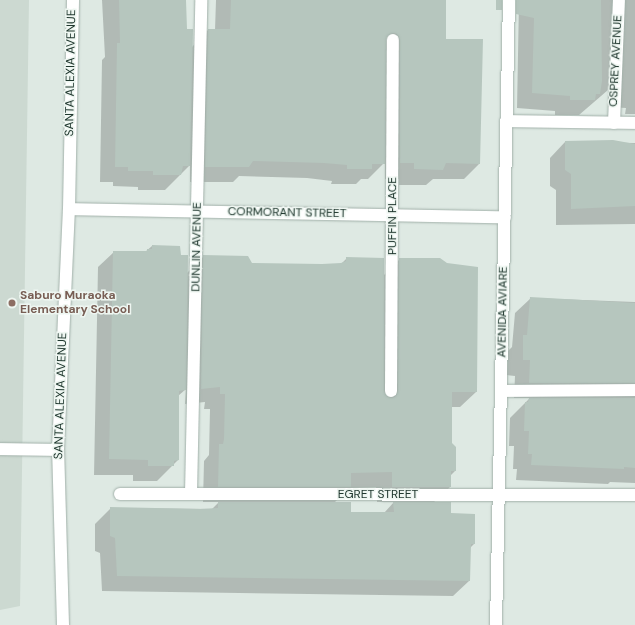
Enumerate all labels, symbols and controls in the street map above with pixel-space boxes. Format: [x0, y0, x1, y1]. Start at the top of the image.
street label: SANTA ALEXIA AVENUE [63, 9, 79, 137]
street label: OSPREY AVENUE [606, 15, 626, 107]
street label: PUFFIN PLACE [386, 177, 400, 255]
street label: DUNLIN AVENUE [189, 202, 205, 292]
street label: CORMORANT STREET [228, 205, 346, 221]
street label: AVENIDA AVIARE [495, 266, 511, 358]
place label: Saburo Muraoka Elementary School [20, 289, 130, 317]
marker: Saburo Muraoka Elementary School [7, 298, 17, 308]
street label: SANTA ALEXIA AVENUE [52, 332, 70, 460]
street label: EGRET STREET [338, 488, 418, 502]

